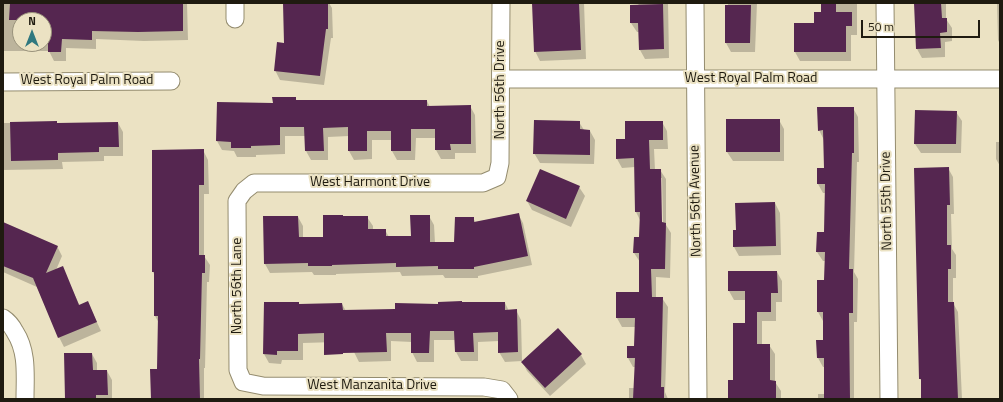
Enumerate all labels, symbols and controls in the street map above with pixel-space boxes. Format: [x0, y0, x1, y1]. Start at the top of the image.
north arrow [12, 12, 52, 52]
scale bar [863, 12, 982, 38]
text: N [28, 13, 36, 29]
text: 50 m [868, 17, 894, 36]
street label: North 56th Drive [493, 41, 509, 139]
street label: West Royal Palm Road [685, 71, 817, 87]
street label: West Royal Palm Road [21, 73, 153, 89]
street label: North 56th Avenue [687, 145, 705, 257]
street label: North 55th Drive [878, 151, 896, 251]
street label: West Harmont Drive [310, 175, 430, 191]
street label: North 56th Lane [230, 238, 246, 334]
street label: West Manzanita Drive [307, 378, 437, 394]

